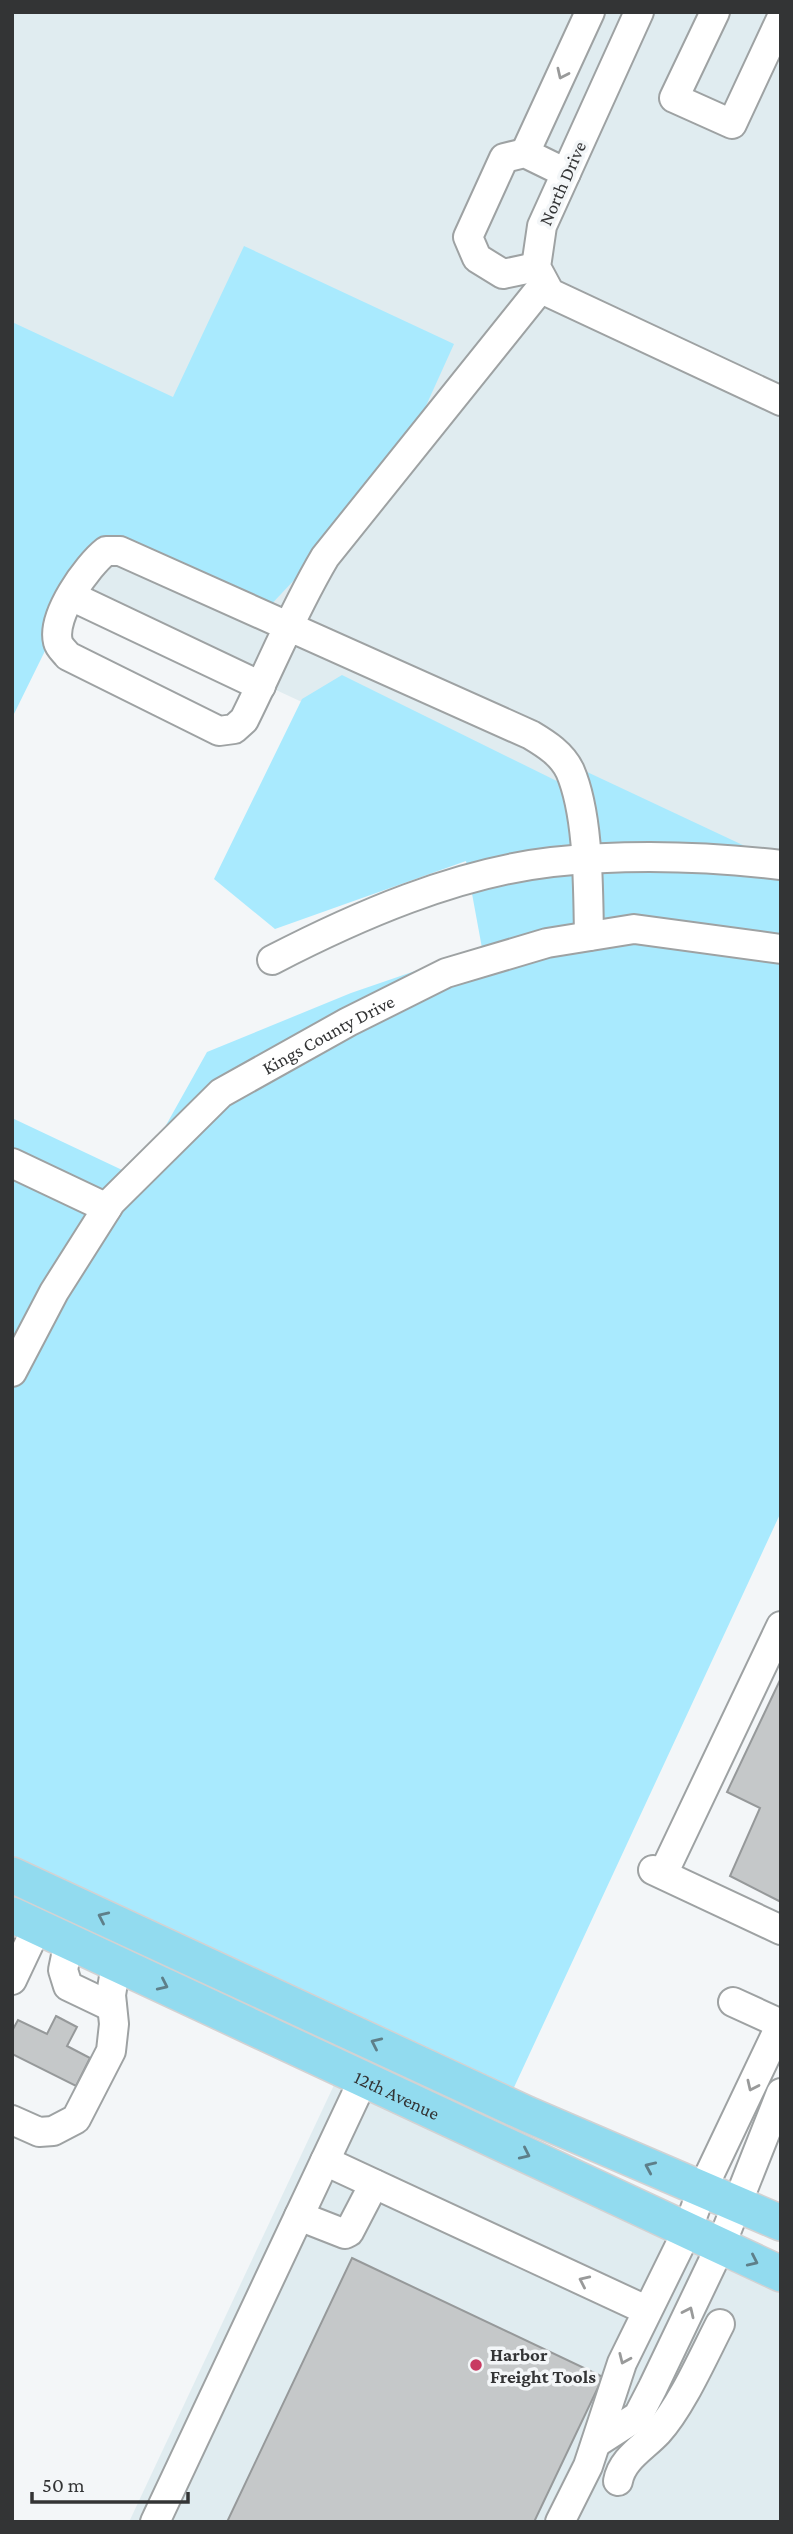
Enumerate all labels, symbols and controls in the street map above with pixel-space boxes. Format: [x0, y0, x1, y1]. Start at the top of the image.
one-way arrow [556, 67, 570, 79]
street label: North Drive [535, 138, 590, 229]
street label: Kings County Drive [259, 991, 398, 1079]
one-way arrow [98, 1911, 110, 1925]
one-way arrow [156, 1977, 168, 1991]
one-way arrow [371, 2038, 383, 2052]
street label: 12th Avenue [351, 2066, 443, 2124]
one-way arrow [746, 2079, 760, 2091]
one-way arrow [517, 2146, 530, 2160]
one-way arrow [645, 2161, 658, 2175]
one-way arrow [746, 2253, 758, 2267]
one-way arrow [579, 2276, 592, 2290]
one-way arrow [681, 2306, 695, 2319]
place label: Harbor Freight Tools [490, 2344, 596, 2387]
one-way arrow [618, 2351, 632, 2364]
marker: Harbor Freight Tools [468, 2357, 484, 2373]
scale bar [32, 2460, 187, 2504]
text: 50 m [42, 2473, 85, 2497]

